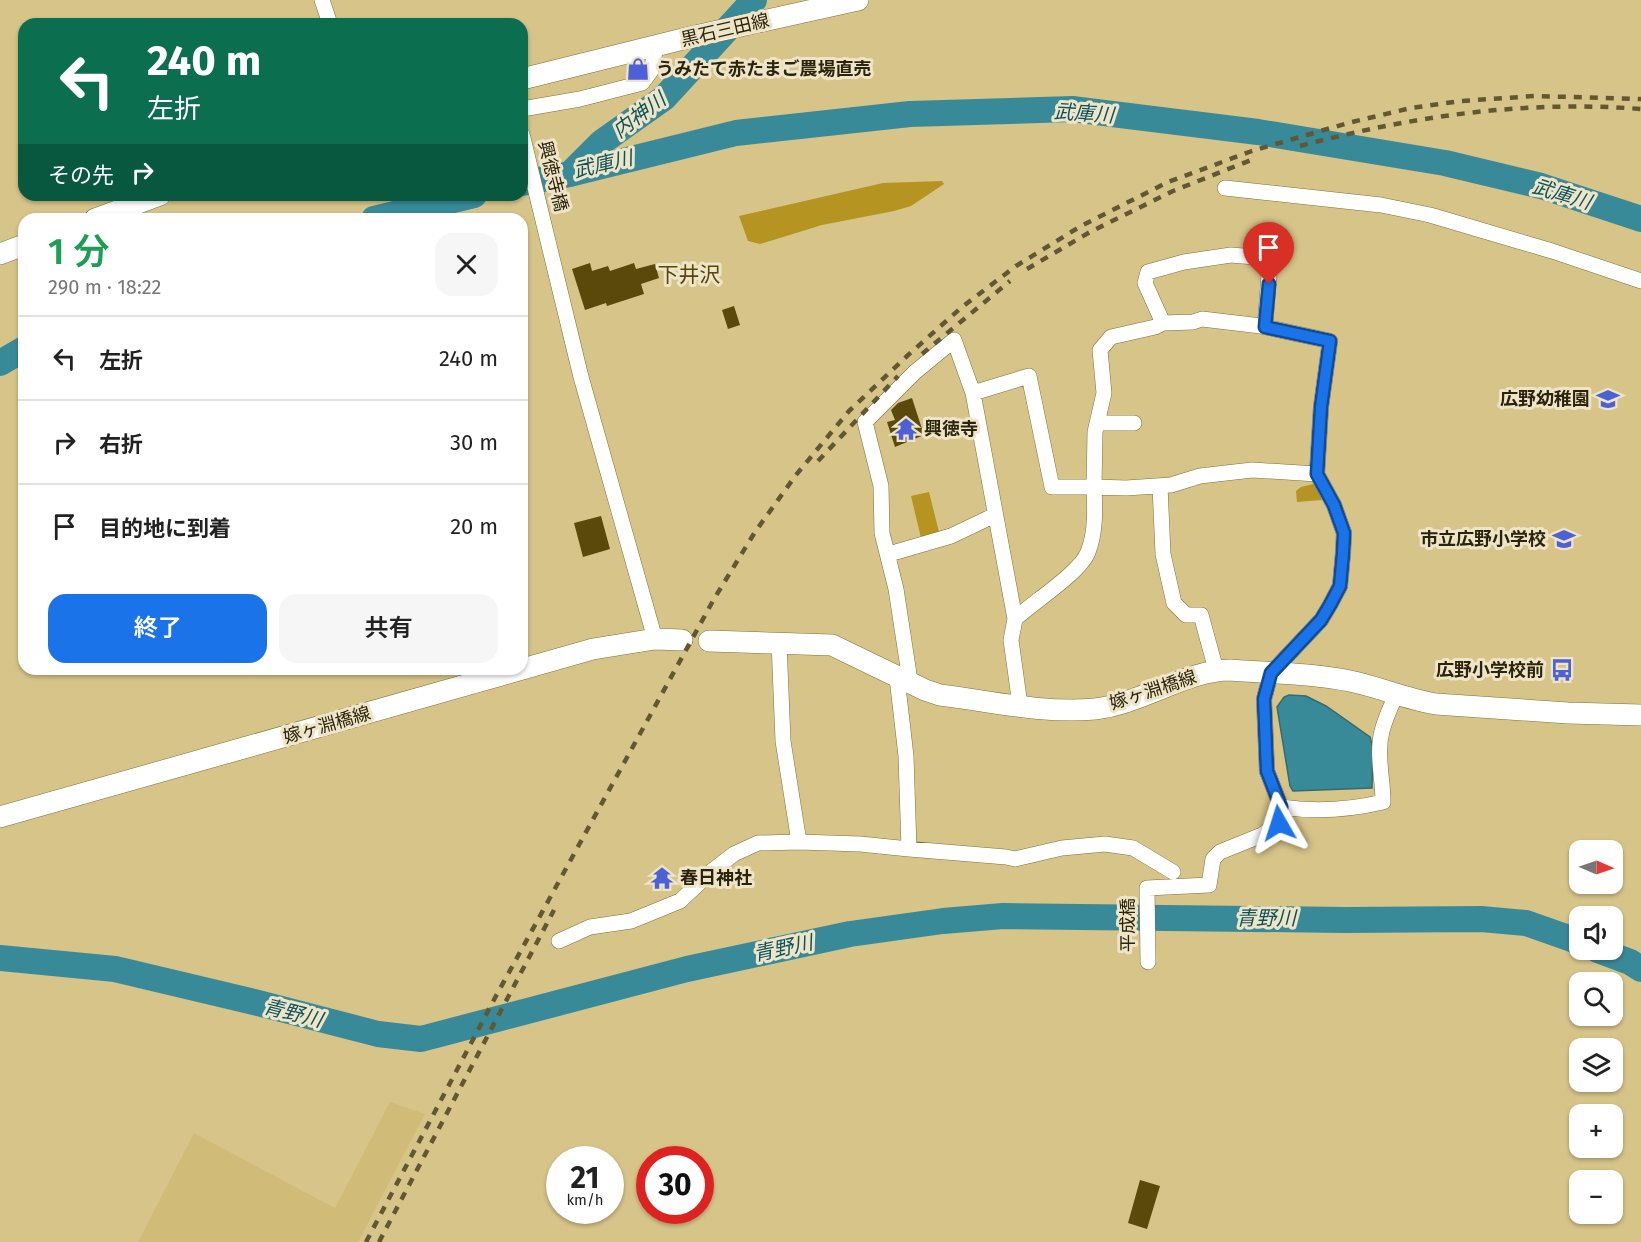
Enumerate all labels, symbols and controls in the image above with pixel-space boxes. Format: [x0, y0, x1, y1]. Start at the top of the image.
street label: 黒石三田線 [679, 9, 771, 51]
text: 240 m [147, 36, 261, 86]
icon: left [48, 42, 126, 120]
shop icon: うみたて赤たまご農場直売 [625, 56, 651, 82]
place label: うみたて赤たまご農場直売 [656, 58, 871, 80]
water label: 内神川 [608, 86, 672, 143]
text: 左折 [147, 93, 201, 125]
water label: 武庫川 [1053, 99, 1117, 127]
street label: 興徳寺橋 [534, 138, 572, 214]
water label: 武庫川 [571, 145, 637, 182]
icon: right [126, 156, 159, 189]
text: その先 [48, 162, 114, 189]
water label: 武庫川 [1530, 174, 1596, 215]
pin [1243, 222, 1294, 284]
text: 1 分 [48, 230, 109, 274]
icon: arrive [1252, 231, 1285, 264]
button: close [435, 233, 498, 296]
district label: 下井沢 [658, 262, 721, 288]
text: 290 m · 18:22 [48, 275, 161, 299]
icon: left [48, 342, 81, 375]
text: 240 m [439, 345, 498, 372]
text: 左折 [99, 347, 143, 374]
school or university icon: 広野幼稚園 [1595, 386, 1621, 412]
place label: 広野幼稚園 [1500, 388, 1590, 410]
temple icon: 興徳寺 [893, 416, 919, 442]
place label: 興徳寺 [924, 418, 978, 440]
icon: right [48, 426, 81, 459]
text: 30 m [450, 429, 498, 456]
text: 右折 [99, 431, 143, 458]
icon: arrive [48, 510, 81, 543]
text: 20 m [450, 513, 498, 540]
text: 目的地に到着 [99, 515, 231, 542]
school or university icon: 市立広野小学校 [1551, 526, 1577, 552]
place label: 市立広野小学校 [1420, 528, 1546, 550]
button: 終了 [48, 594, 267, 663]
button: 共有 [279, 594, 498, 663]
bus stop icon: 広野小学校前 [1549, 657, 1575, 683]
place label: 広野小学校前 [1436, 659, 1544, 681]
street label: 嫁ヶ淵橋線 [1107, 666, 1199, 714]
street label: 嫁ヶ淵橋線 [281, 702, 373, 748]
position arrow [1247, 791, 1311, 855]
north arrow [1569, 840, 1623, 894]
map controls [1569, 840, 1623, 1224]
temple icon: 春日神社 [649, 865, 675, 891]
place label: 春日神社 [680, 867, 752, 889]
street label: 平成橋 [1117, 898, 1139, 952]
water label: 青野川 [1236, 906, 1298, 930]
button: sound [1569, 906, 1623, 960]
water label: 青野川 [751, 930, 817, 966]
button: search [1569, 972, 1623, 1026]
water label: 青野川 [261, 994, 327, 1032]
button: layers [1569, 1038, 1623, 1092]
button: + [1569, 1104, 1623, 1158]
speed limit sign: 30 [636, 1146, 714, 1224]
text: 21 [571, 1160, 599, 1196]
button: − [1569, 1170, 1623, 1224]
text: km/h [566, 1191, 604, 1209]

